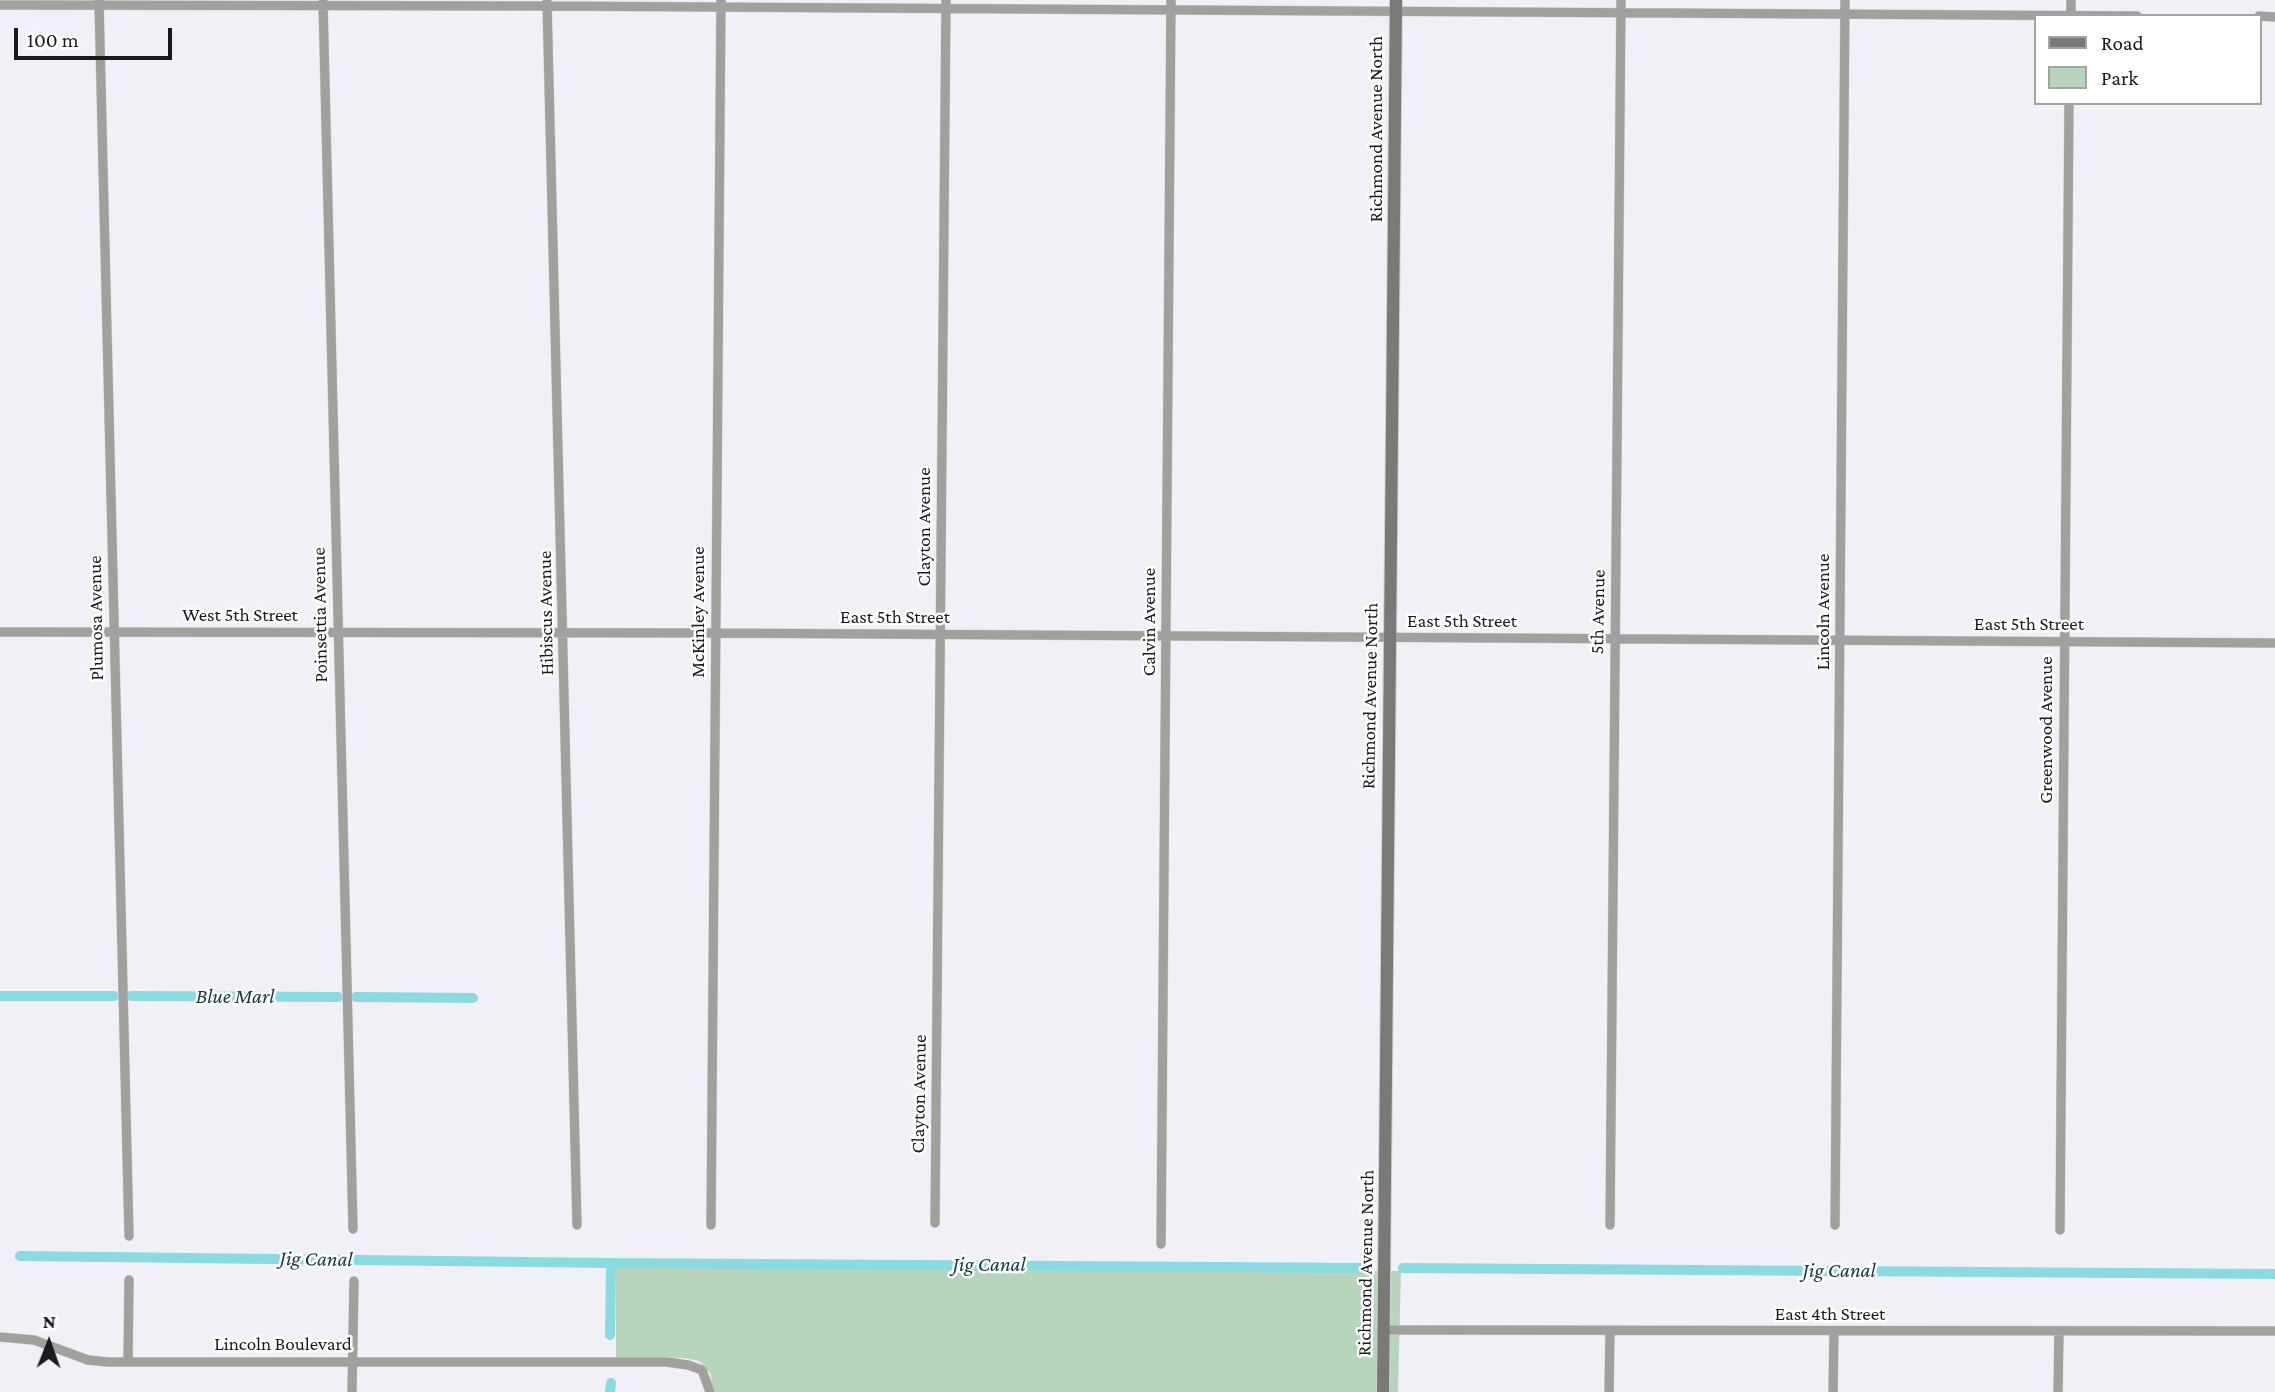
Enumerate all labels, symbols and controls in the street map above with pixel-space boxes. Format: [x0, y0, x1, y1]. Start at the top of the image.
scale bar [18, 14, 175, 58]
legend [2034, 14, 2261, 105]
text: 100 m [27, 28, 79, 52]
text: Road [2101, 31, 2144, 55]
street label: Richmond Avenue North [1365, 36, 1387, 222]
text: Park [2101, 66, 2138, 90]
street label: Clayton Avenue [913, 467, 935, 587]
street label: McKinley Avenue [687, 546, 709, 678]
street label: Poinsettia Avenue [307, 547, 333, 683]
street label: Hibiscus Avenue [534, 551, 558, 675]
street label: Lincoln Avenue [1812, 554, 1834, 670]
street label: Plumosa Avenue [84, 555, 108, 681]
street label: Calvin Avenue [1138, 568, 1160, 676]
street label: 5th Avenue [1586, 569, 1610, 655]
street label: Richmond Avenue North [1357, 603, 1383, 789]
street label: West 5th Street [182, 604, 298, 626]
street label: East 5th Street [840, 606, 950, 628]
street label: East 5th Street [1407, 610, 1517, 632]
street label: East 5th Street [1974, 613, 2084, 635]
street label: Greenwood Avenue [2035, 656, 2057, 804]
water label: Blue Marl [196, 984, 274, 1010]
street label: Clayton Avenue [907, 1034, 931, 1154]
street label: Richmond Avenue North [1353, 1170, 1379, 1356]
water label: Jig Canal [279, 1246, 353, 1272]
water label: Jig Canal [952, 1252, 1026, 1278]
water label: Jig Canal [1802, 1258, 1876, 1284]
street label: East 4th Street [1775, 1303, 1885, 1325]
north arrow [14, 1308, 84, 1378]
text: N [43, 1311, 56, 1332]
street label: Lincoln Boulevard [214, 1333, 352, 1355]

